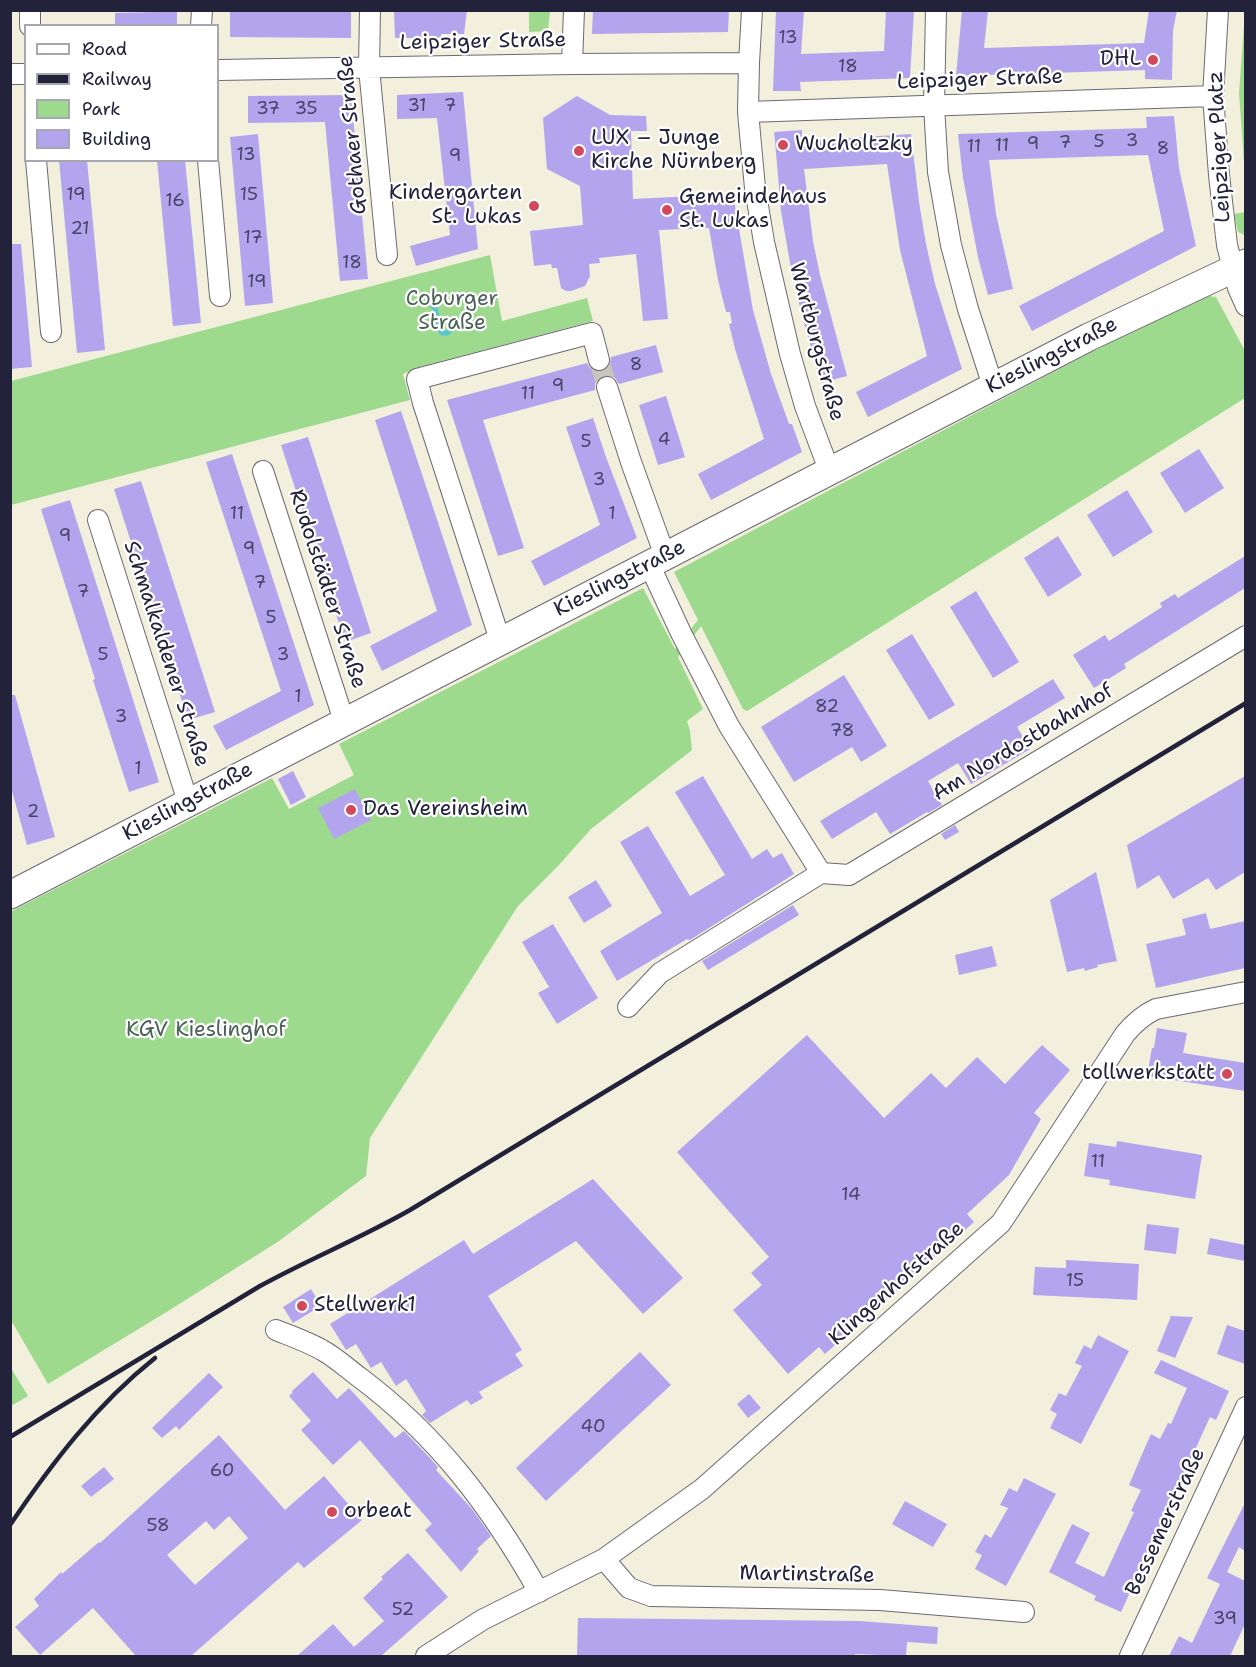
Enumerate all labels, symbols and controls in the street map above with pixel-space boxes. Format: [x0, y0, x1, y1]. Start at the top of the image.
legend [24, 24, 219, 162]
house number: 13 [778, 27, 798, 49]
street label: Leipziger Straße [399, 28, 567, 56]
text: Road [82, 37, 127, 61]
place label: DHL [1100, 47, 1141, 73]
marker: DHL [1146, 53, 1160, 67]
street label: Gothaer Straße [334, 54, 372, 216]
house number: 18 [838, 56, 858, 78]
street label: Leipziger Straße [896, 65, 1064, 95]
text: Railway [82, 67, 152, 91]
street label: Leipziger Platz [1203, 70, 1237, 224]
house number: 31 [407, 95, 427, 117]
house number: 7 [444, 95, 456, 117]
text: Park [82, 97, 121, 121]
house number: 37 [256, 98, 280, 120]
house number: 35 [294, 98, 318, 120]
place label: LUX – Junge Kirche Nürnberg [591, 126, 756, 176]
text: Building [82, 127, 151, 151]
house number: 3 [1126, 130, 1138, 152]
house number: 5 [1093, 131, 1105, 153]
place label: Wucholtzky [795, 132, 913, 158]
house number: 7 [1059, 132, 1071, 154]
house number: 9 [1027, 133, 1039, 155]
house number: 11 [995, 135, 1009, 157]
house number: 11 [967, 136, 981, 158]
marker: Wucholtzky [776, 138, 790, 152]
house number: 8 [1157, 138, 1169, 160]
house number: 13 [236, 144, 256, 166]
marker: LUX – Junge Kirche Nürnberg [572, 144, 586, 158]
house number: 9 [449, 145, 461, 167]
place label: Kindergarten St. Lukas [389, 181, 522, 231]
house number: 19 [66, 184, 86, 206]
house number: 15 [240, 184, 258, 206]
place label: Gemeindehaus St. Lukas [679, 185, 827, 235]
house number: 16 [165, 190, 185, 212]
marker: Kindergarten St. Lukas [527, 199, 541, 213]
marker: Gemeindehaus St. Lukas [660, 203, 674, 217]
house number: 21 [70, 218, 90, 240]
house number: 17 [243, 227, 263, 249]
house number: 18 [342, 252, 362, 274]
street label: Wartburgstraße [783, 260, 849, 424]
house number: 19 [247, 271, 267, 293]
park label: Coburger Straße [406, 287, 498, 337]
street label: Kieslingstraße [982, 312, 1122, 400]
house number: 8 [630, 354, 642, 376]
house number: 9 [552, 375, 564, 397]
house number: 11 [521, 383, 535, 405]
house number: 4 [658, 429, 670, 451]
house number: 5 [580, 431, 592, 453]
house number: 3 [593, 469, 605, 491]
street label: Rudolstädter Straße [283, 486, 371, 692]
house number: 11 [230, 503, 244, 525]
house number: 1 [608, 503, 616, 525]
house number: 9 [59, 525, 71, 547]
street label: Kieslingstraße [550, 535, 690, 623]
street label: Schmalkaldener Straße [118, 538, 214, 770]
house number: 9 [243, 538, 255, 560]
house number: 7 [254, 572, 266, 594]
house number: 7 [77, 581, 89, 603]
house number: 5 [265, 607, 277, 629]
house number: 5 [97, 644, 109, 666]
house number: 3 [277, 644, 289, 666]
street label: Am Nordostbahnhof [928, 679, 1118, 807]
house number: 1 [294, 686, 302, 708]
house number: 82 [815, 696, 839, 718]
house number: 3 [115, 706, 127, 728]
house number: 78 [830, 720, 854, 742]
street label: Kieslingstraße [119, 757, 257, 847]
house number: 1 [134, 758, 142, 780]
place label: Das Vereinsheim [363, 797, 528, 823]
house number: 2 [27, 801, 39, 823]
marker: Das Vereinsheim [344, 803, 358, 817]
park label: KGV Kieslinghof [126, 1018, 286, 1044]
place label: tollwerkstatt [1082, 1061, 1215, 1087]
marker: tollwerkstatt [1220, 1067, 1234, 1081]
house number: 11 [1091, 1151, 1105, 1173]
house number: 14 [841, 1184, 861, 1206]
street label: Klingenhofstraße [824, 1217, 970, 1351]
house number: 15 [1066, 1270, 1084, 1292]
place label: Stellwerk1 [314, 1293, 416, 1319]
marker: Stellwerk1 [295, 1299, 309, 1313]
house number: 40 [580, 1416, 606, 1438]
street label: Bessemerstraße [1121, 1444, 1211, 1600]
house number: 60 [210, 1460, 234, 1482]
place label: orbeat [344, 1499, 412, 1525]
marker: orbeat [325, 1505, 339, 1519]
house number: 58 [146, 1515, 170, 1537]
street label: Martinstraße [739, 1561, 875, 1589]
house number: 52 [392, 1599, 414, 1621]
house number: 39 [1213, 1608, 1237, 1630]

